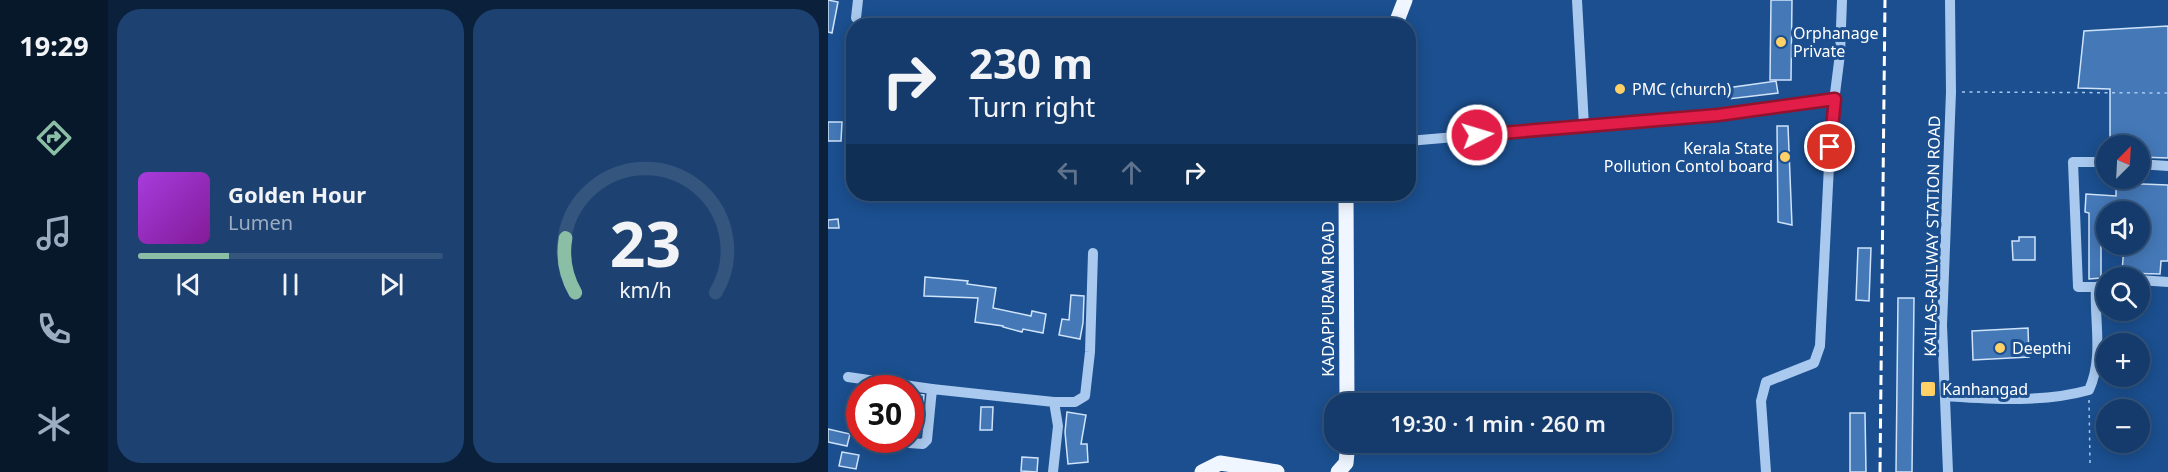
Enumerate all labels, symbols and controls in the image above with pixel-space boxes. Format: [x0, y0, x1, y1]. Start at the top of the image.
place label: Orphanage Private [1793, 22, 1879, 62]
text: 19:29 [19, 27, 89, 64]
text: 230 m [969, 34, 1093, 91]
marker: Orphanage Private [1774, 35, 1788, 49]
icon: right [870, 42, 948, 120]
place label: PMC (church) [1632, 78, 1732, 100]
marker: PMC (church) [1613, 82, 1627, 96]
text: Turn right [969, 88, 1095, 125]
position arrow [1445, 103, 1509, 167]
street label: KAILAS-RAILWAY STATION ROAD [1919, 115, 1945, 357]
icon: directions [33, 117, 75, 159]
pin [1804, 121, 1855, 172]
icon: arrive [1813, 130, 1846, 163]
north arrow [2096, 135, 2150, 189]
map controls [2096, 135, 2150, 453]
place label: Kerala State Pollution Contol board [1604, 137, 1773, 177]
marker: Kerala State Pollution Contol board [1778, 150, 1792, 164]
icon: left [1052, 156, 1085, 189]
icon: ahead [1115, 156, 1148, 189]
icon: right [1178, 156, 1211, 189]
text: Golden Hour [228, 179, 366, 209]
text: 23 [610, 200, 681, 285]
button: sound [2096, 201, 2150, 255]
text: Lumen [228, 209, 293, 236]
icon: music [33, 212, 75, 254]
street label: KADAPPURAM ROAD [1317, 221, 1339, 377]
button: search [2096, 267, 2150, 321]
icon: previous [172, 268, 205, 301]
icon: pause [274, 268, 307, 301]
icon: next [375, 268, 408, 301]
text: km/h [619, 275, 672, 304]
icon: phone [33, 308, 75, 350]
button: + [2096, 333, 2150, 387]
place label: Deepthi [2012, 337, 2071, 359]
marker: Deepthi [1993, 341, 2007, 355]
speed limit sign: 30 [846, 375, 924, 453]
place label: Kanhangad [1942, 378, 2028, 400]
marker: Kanhangad [1919, 380, 1937, 398]
button: − [2096, 399, 2150, 453]
icon: climate [33, 403, 75, 445]
text: 19:30 · 1 min · 260 m [1390, 408, 1606, 438]

